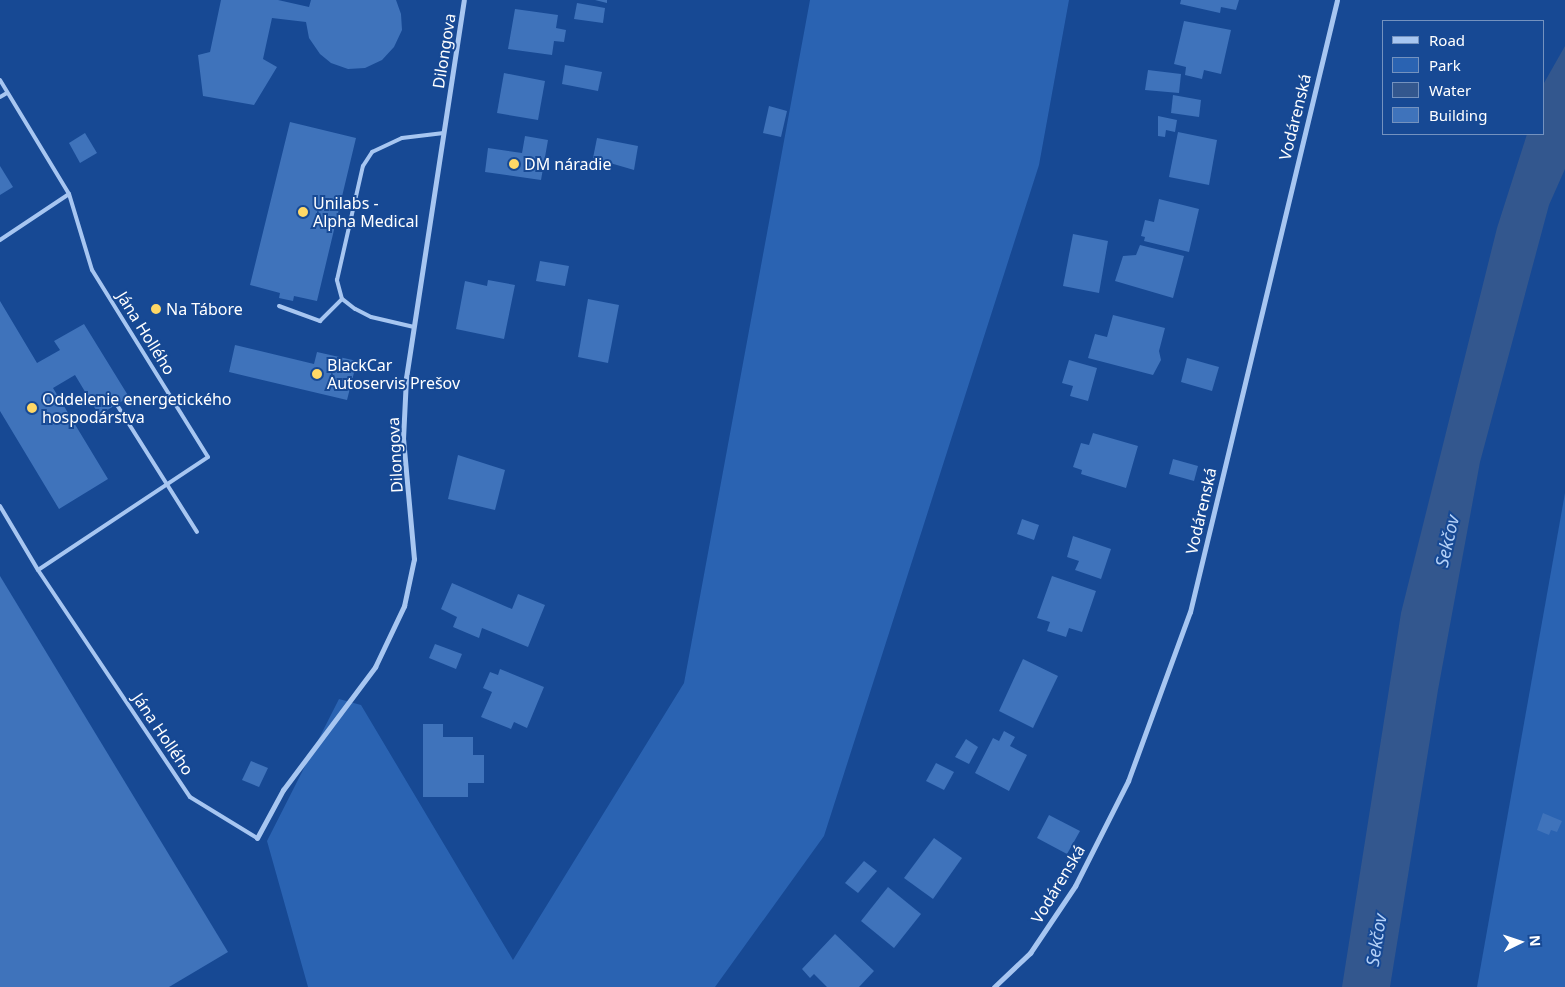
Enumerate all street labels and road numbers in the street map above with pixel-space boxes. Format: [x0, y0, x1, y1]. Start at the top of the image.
street label: Dilongova [429, 12, 459, 90]
street label: Vodárenská [1275, 72, 1315, 162]
street label: Jána Hollého [113, 288, 179, 378]
street label: Dilongova [383, 417, 407, 493]
street label: Vodárenská [1182, 466, 1220, 556]
street label: Jána Hollého [129, 689, 197, 779]
street label: Vodárenská [1027, 841, 1089, 927]

